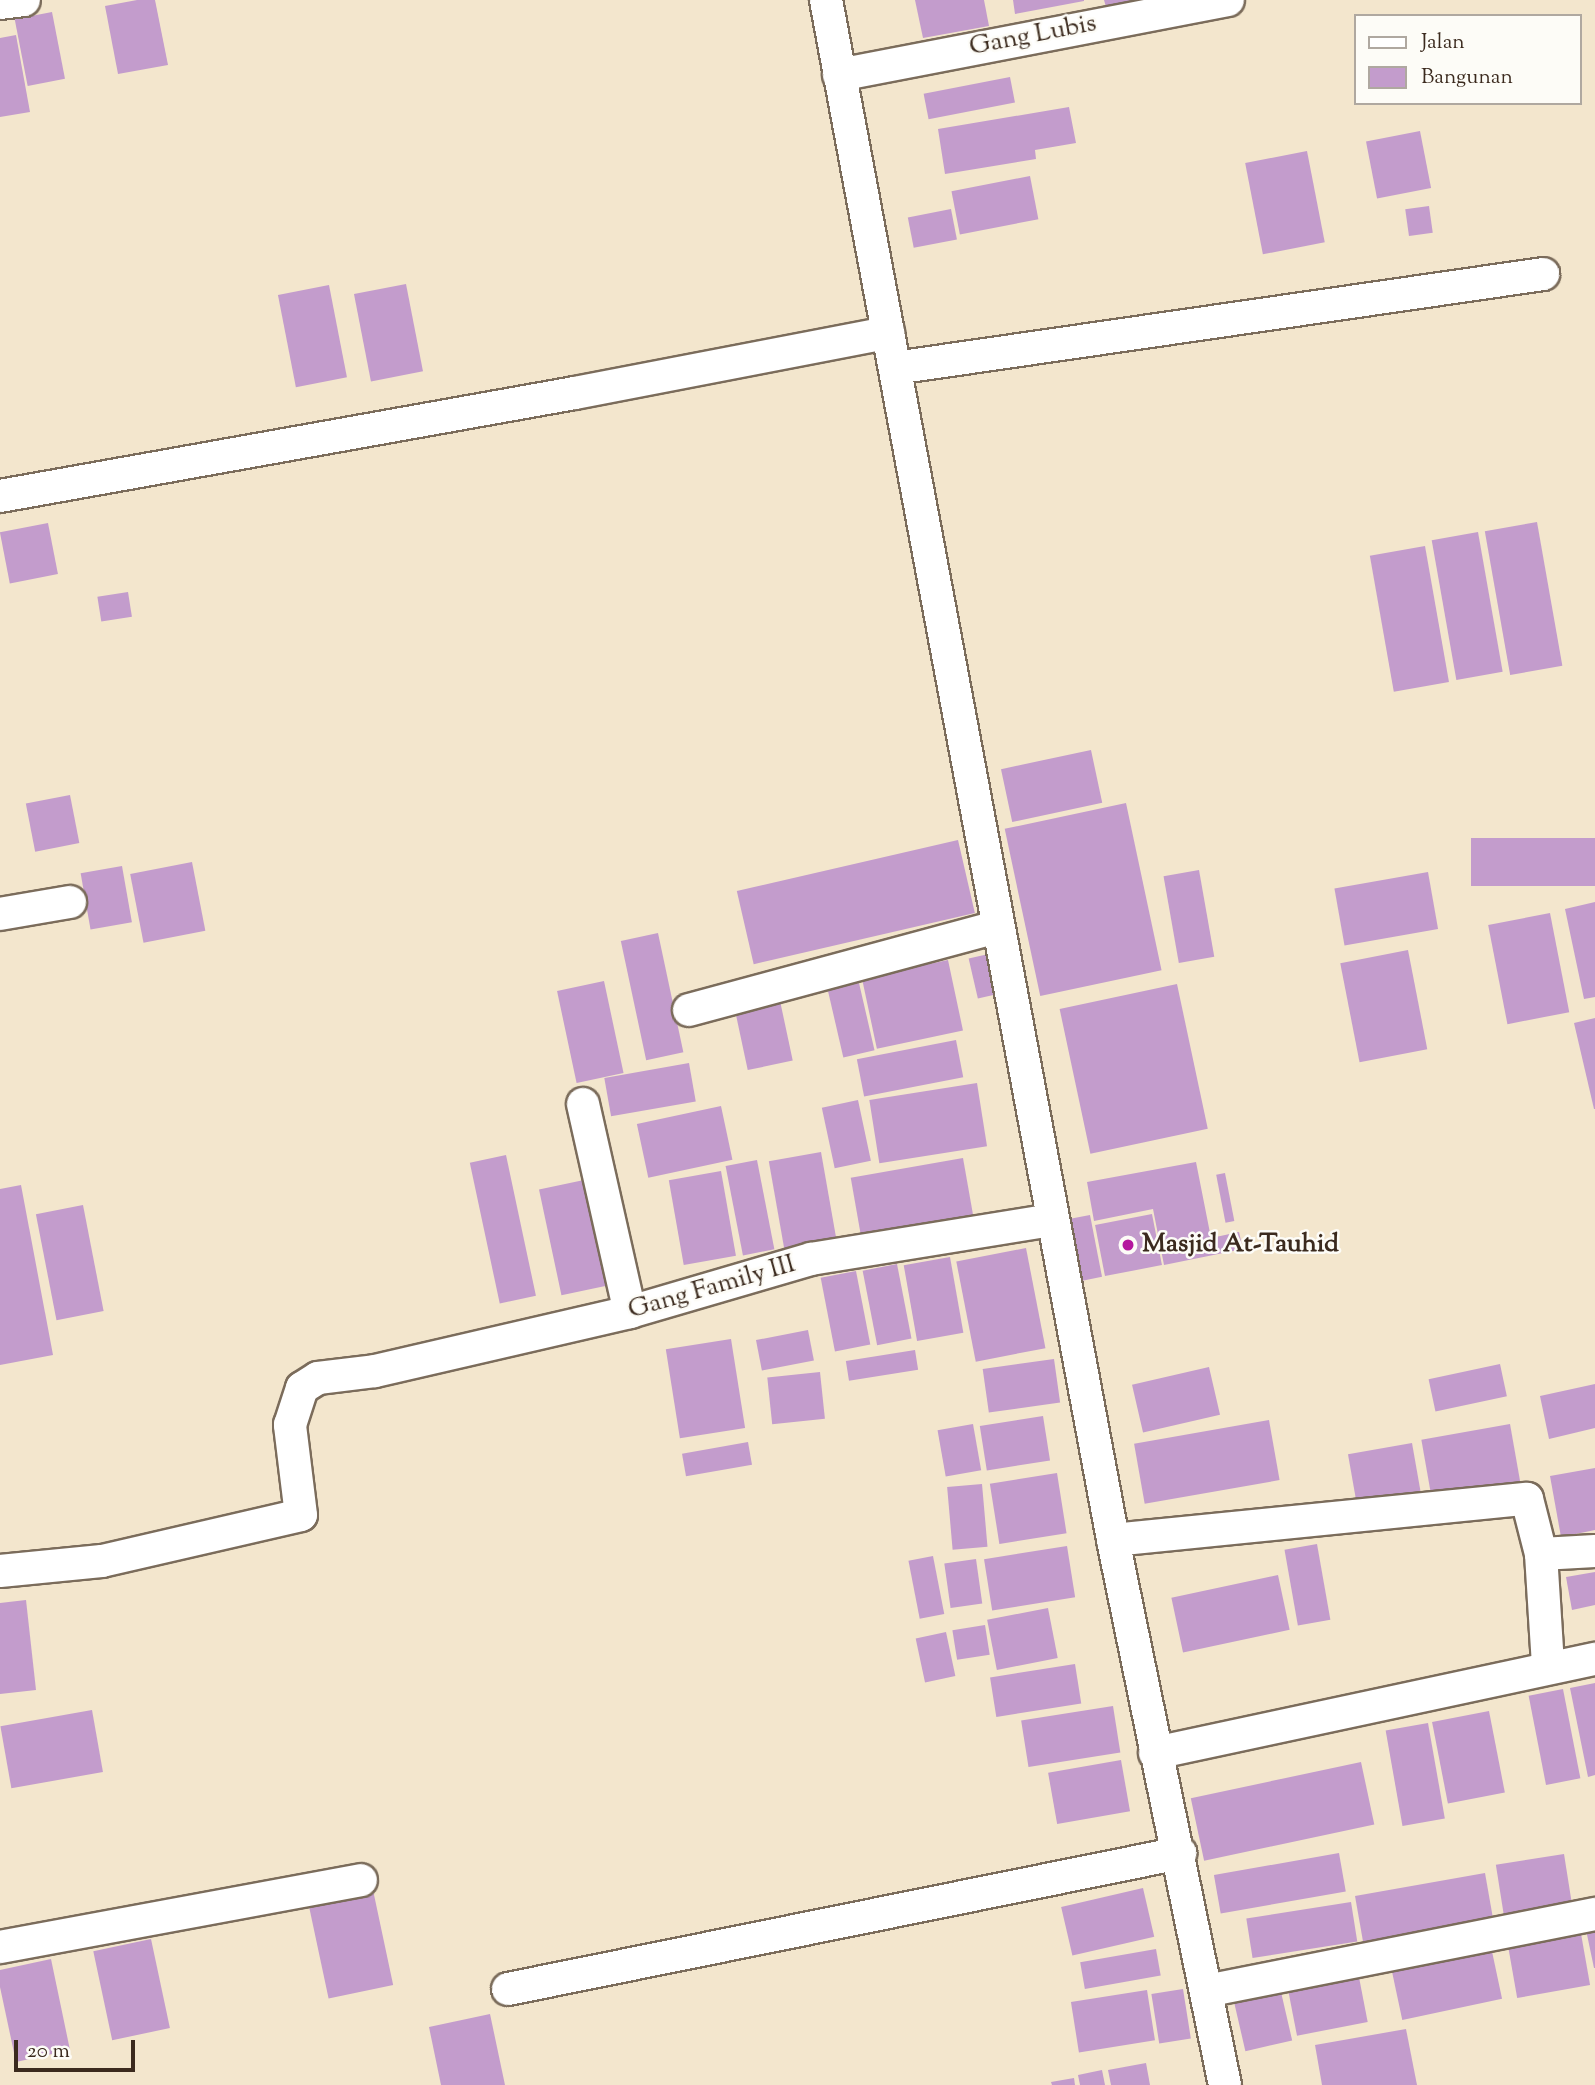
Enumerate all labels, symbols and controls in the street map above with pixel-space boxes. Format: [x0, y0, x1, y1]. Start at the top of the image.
street label: Gang Lubis [967, 8, 1099, 64]
legend [1354, 14, 1581, 105]
text: Jalan [1421, 28, 1465, 58]
text: Bangunan [1421, 63, 1513, 93]
place label: Masjid At-Tauhid [1142, 1229, 1339, 1261]
marker: Masjid At-Tauhid [1120, 1237, 1136, 1253]
street label: Gang Family III [625, 1249, 799, 1327]
scale bar [18, 2025, 138, 2070]
text: 20 m [27, 2037, 70, 2067]

